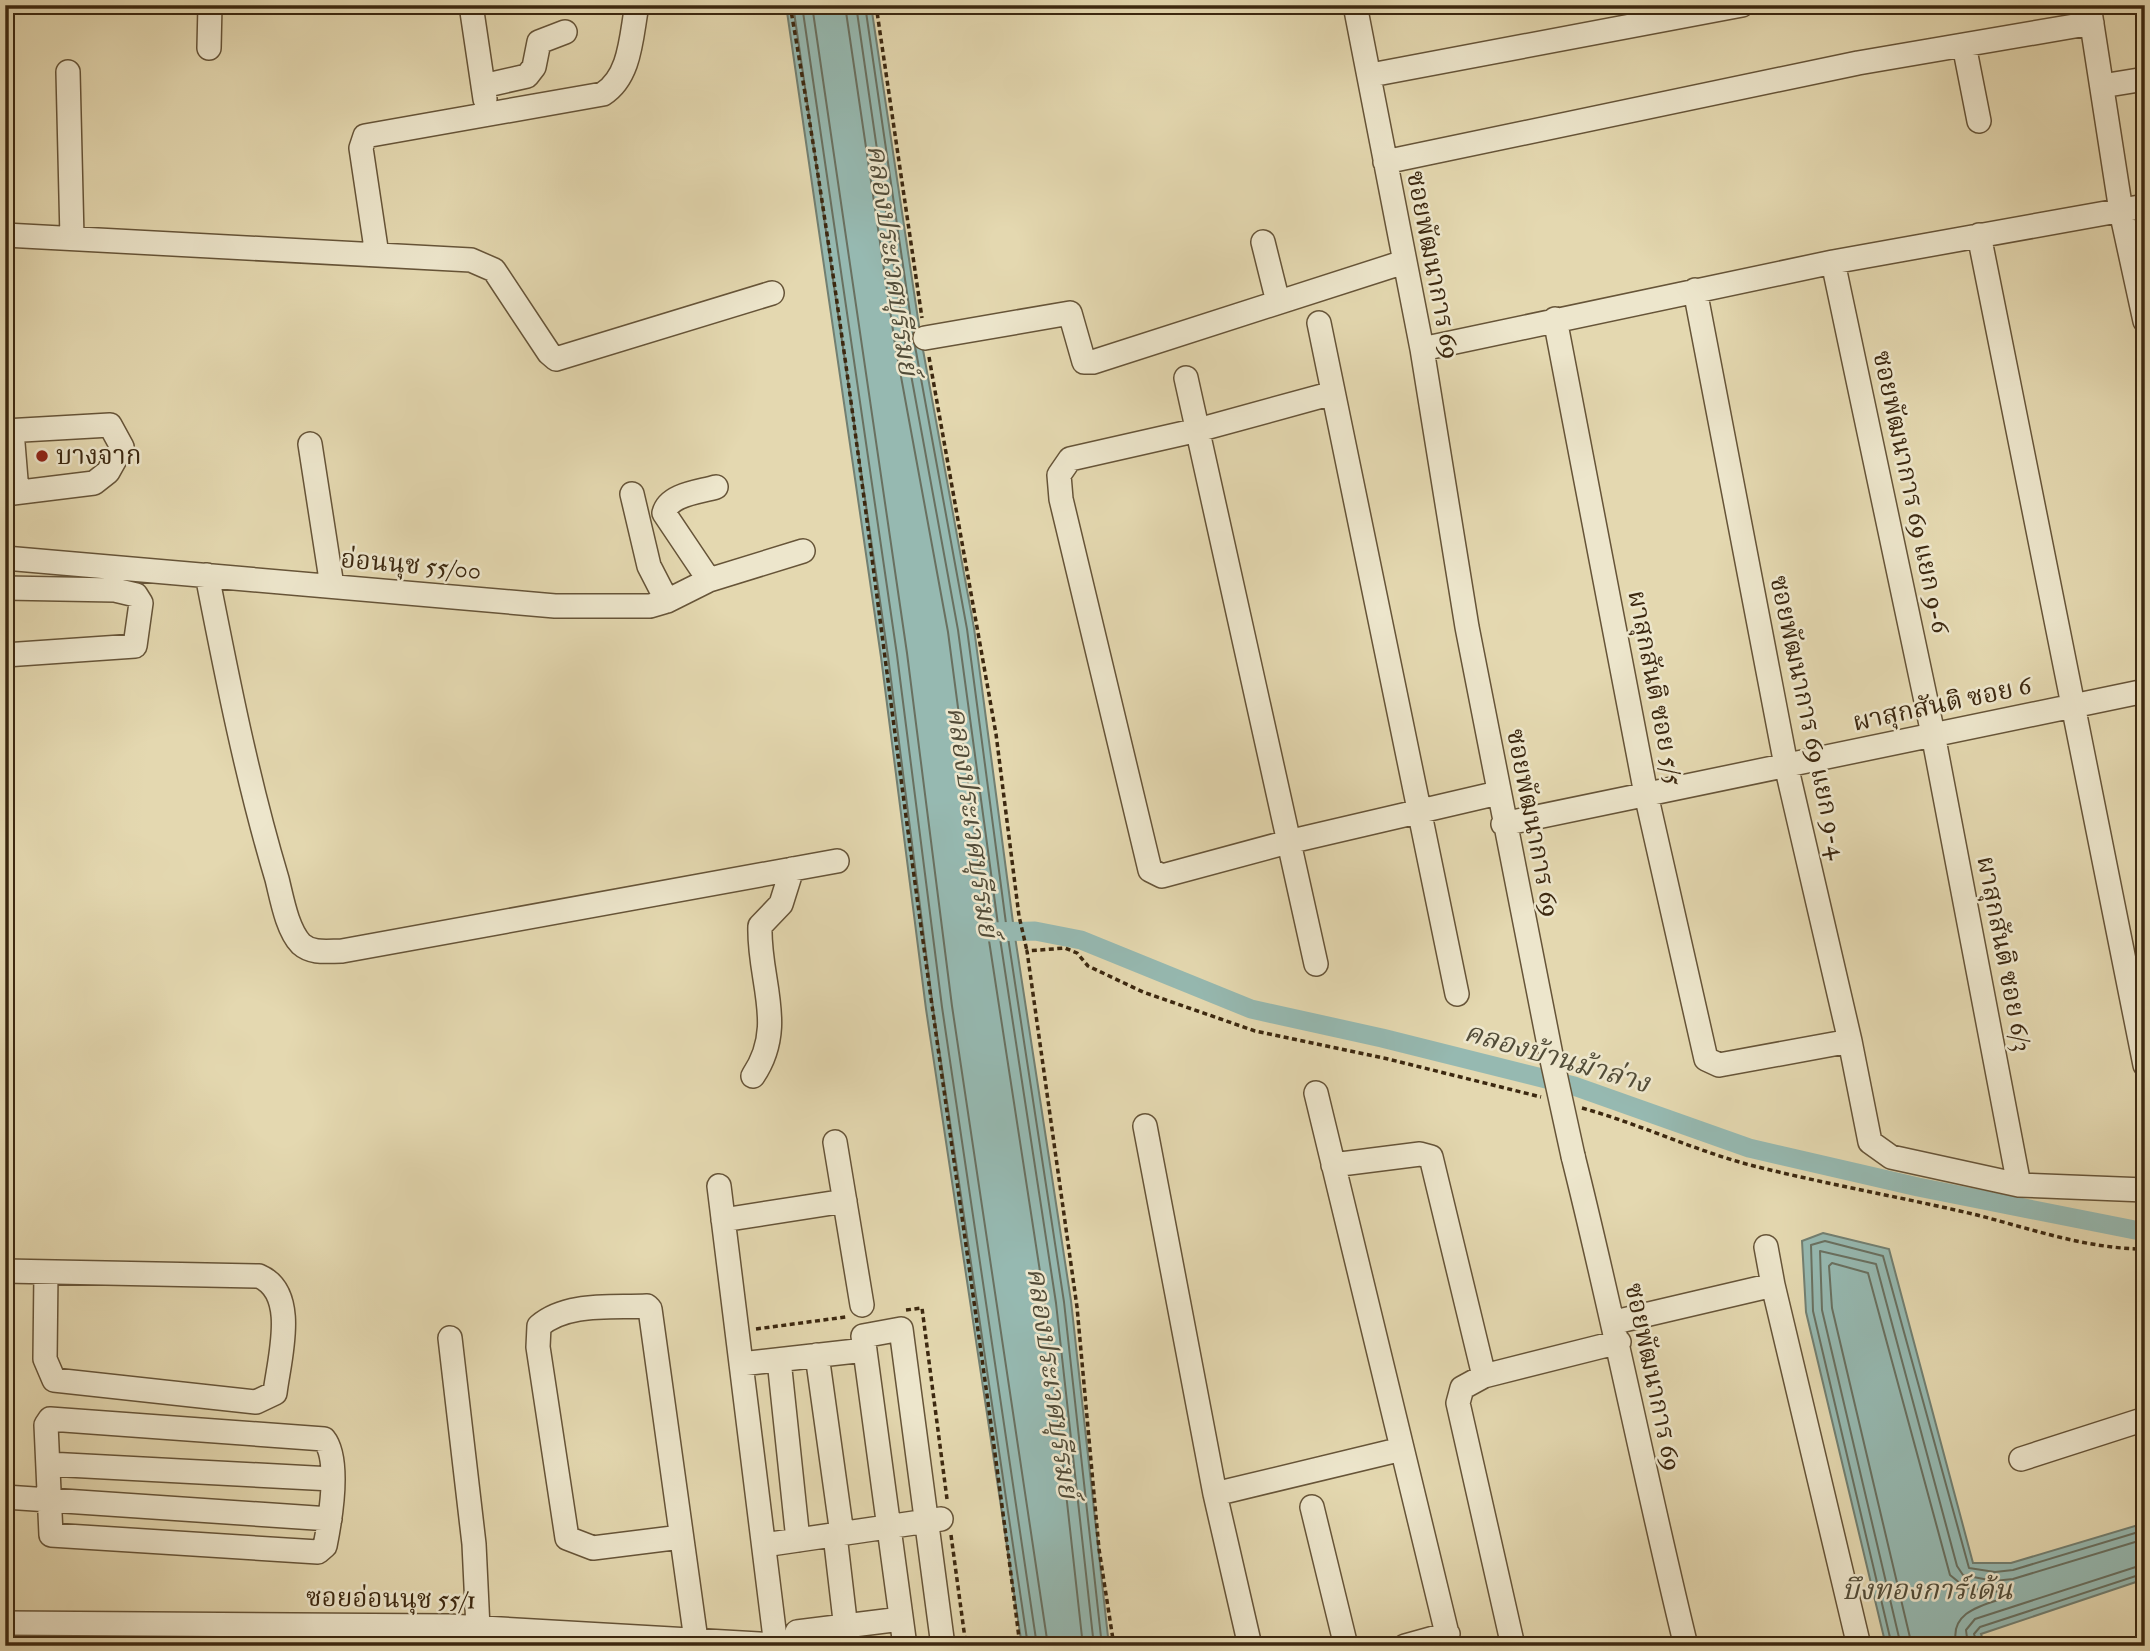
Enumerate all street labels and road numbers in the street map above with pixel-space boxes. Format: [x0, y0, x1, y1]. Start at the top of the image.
street label: ซอยพัฒนาการ 69 [1399, 168, 1467, 362]
street label: ซอยพัฒนาการ 69 แยก 9-6 [1865, 348, 1957, 638]
street label: อ่อนนุช 55/00 [339, 543, 483, 588]
street label: ซอยพัฒนาการ 69 แยก 9-4 [1762, 572, 1854, 863]
street label: ผาสุกสันติ ซอย 5/5 [1619, 588, 1690, 789]
street label: ผาสุกสันติ ซอย 6 [1850, 669, 2036, 740]
street label: ซอยพัฒนาการ 69 [1499, 726, 1567, 920]
street label: ผาสุกสันติ ซอย 6/3 [1968, 853, 2039, 1055]
street label: ซอยพัฒนาการ 69 [1617, 1280, 1689, 1474]
street label: ซอยอ่อนนุช 55/1 [306, 1582, 476, 1617]

